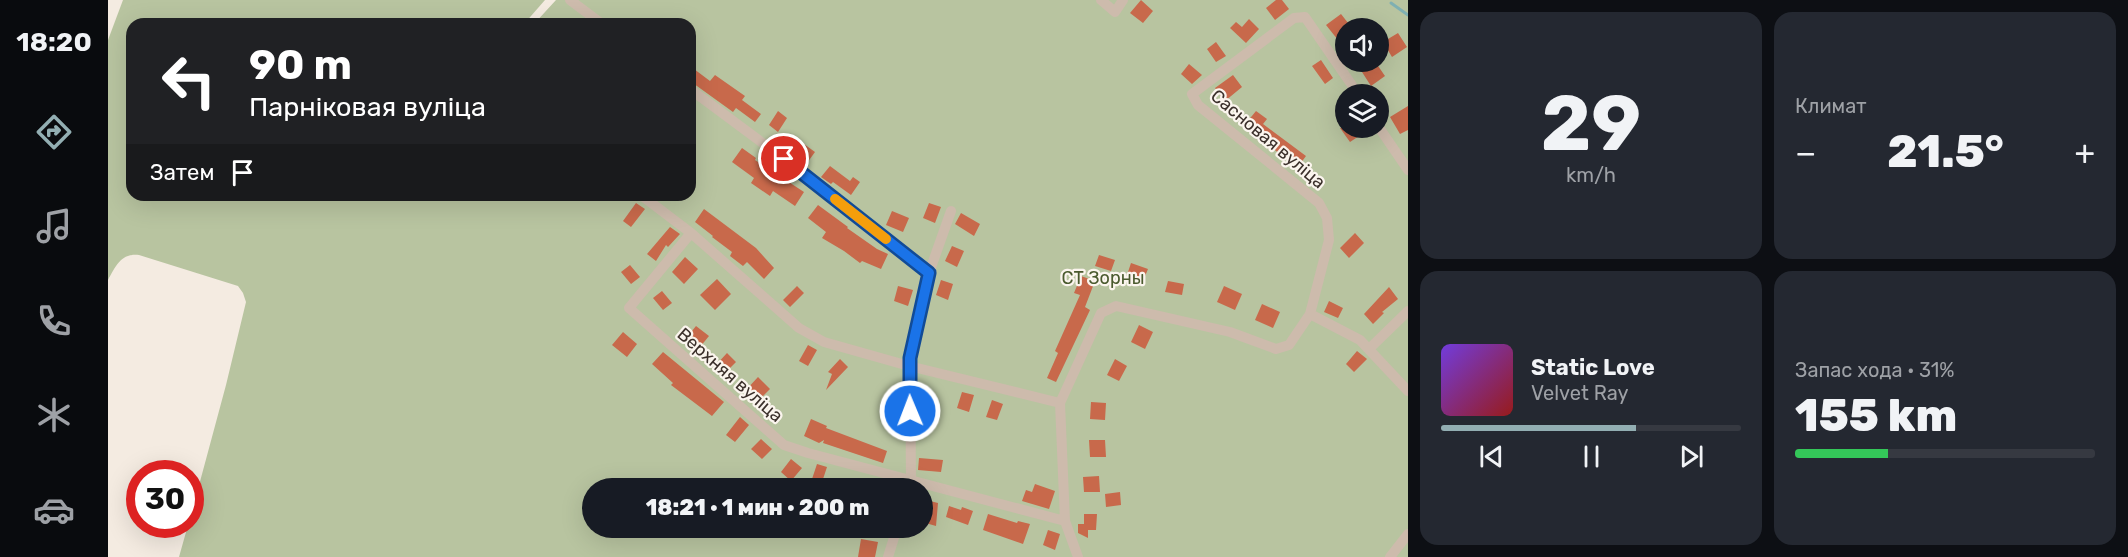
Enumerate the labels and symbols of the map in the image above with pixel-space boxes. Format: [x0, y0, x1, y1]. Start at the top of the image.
street label: Сасновая вуліца [1206, 85, 1330, 193]
pin [758, 133, 809, 184]
park label: СТ Зорны [1062, 267, 1144, 289]
street label: Верхняя вуліца [673, 323, 787, 427]
position arrow [878, 379, 942, 443]
speed limit sign: 30 [126, 460, 204, 538]

